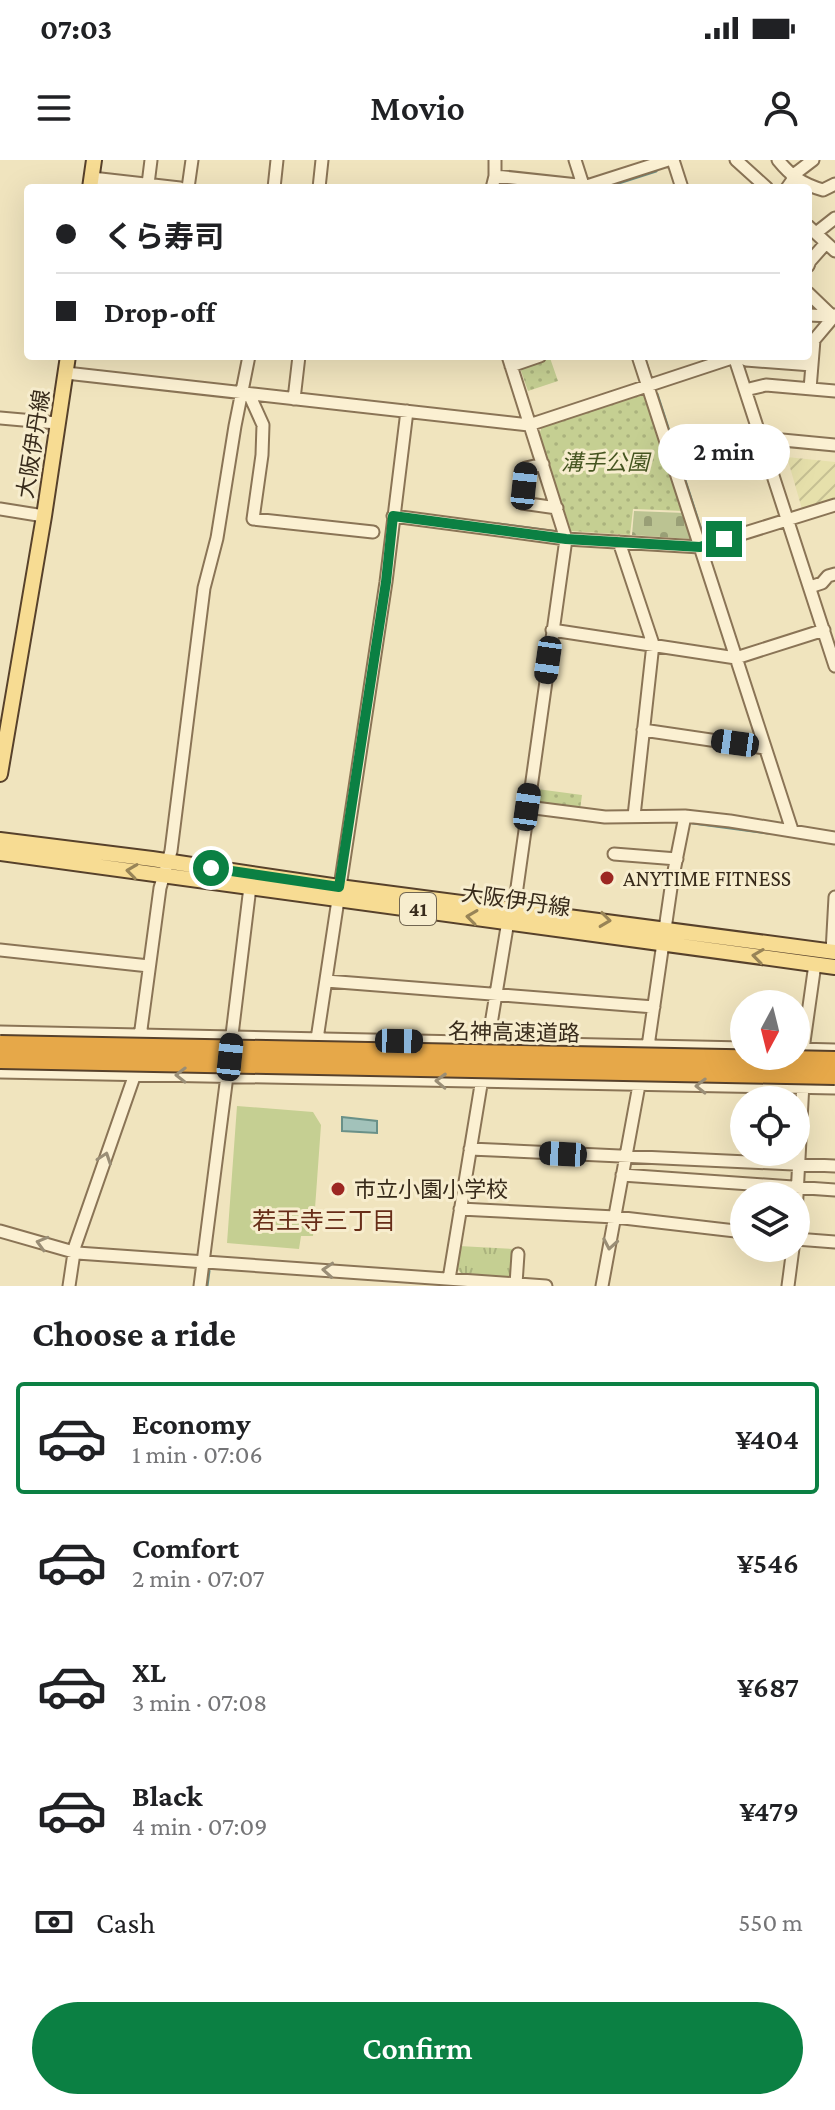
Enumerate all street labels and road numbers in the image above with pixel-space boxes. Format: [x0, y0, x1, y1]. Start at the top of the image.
street label: 大阪伊丹線 [13, 388, 54, 500]
street label: 大阪伊丹線 [460, 880, 572, 921]
road number: 41 [400, 893, 436, 925]
street label: 名神高速道路 [448, 1019, 580, 1046]

